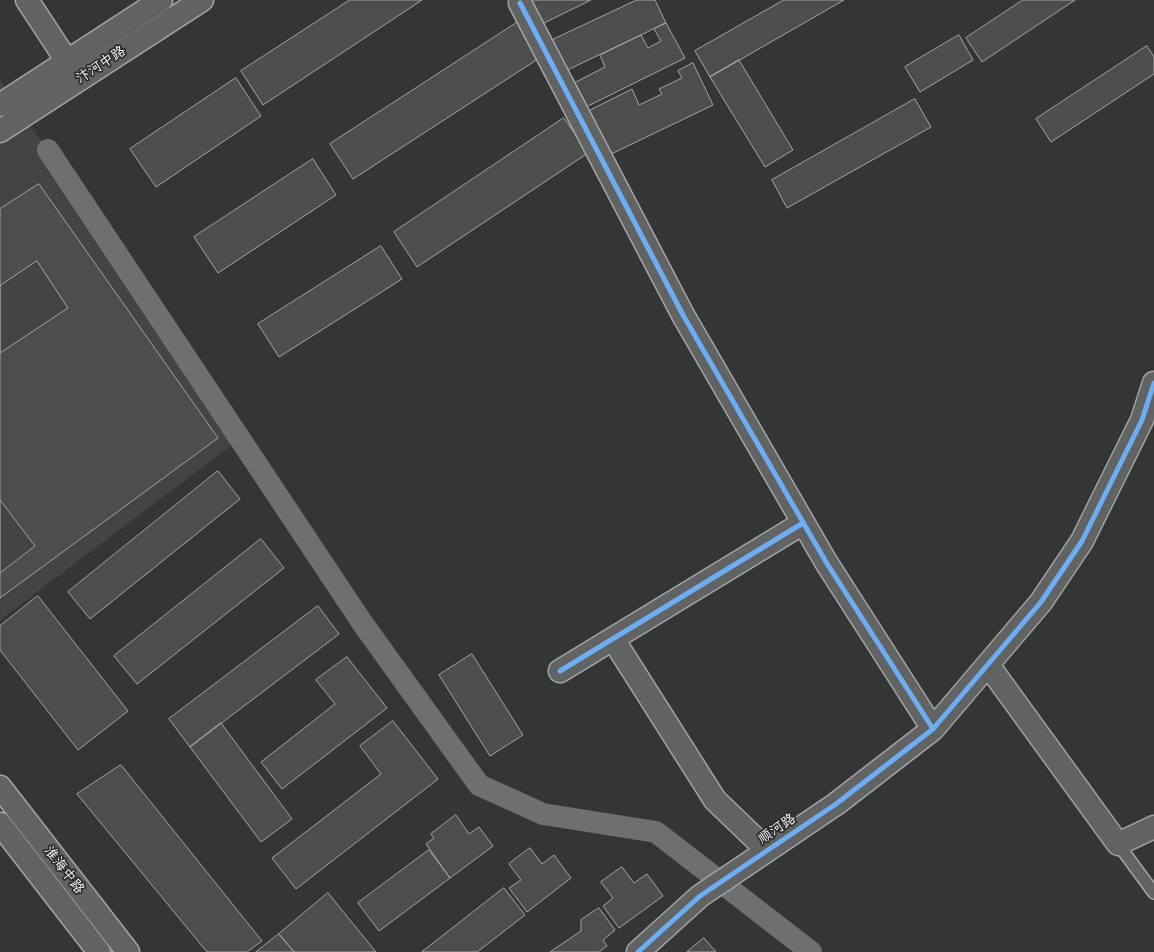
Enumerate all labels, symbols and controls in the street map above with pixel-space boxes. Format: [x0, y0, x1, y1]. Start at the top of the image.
street label: 汴河中路 [73, 43, 129, 87]
street label: 顺河路 [755, 810, 799, 848]
street label: 淮海中路 [40, 843, 88, 897]

